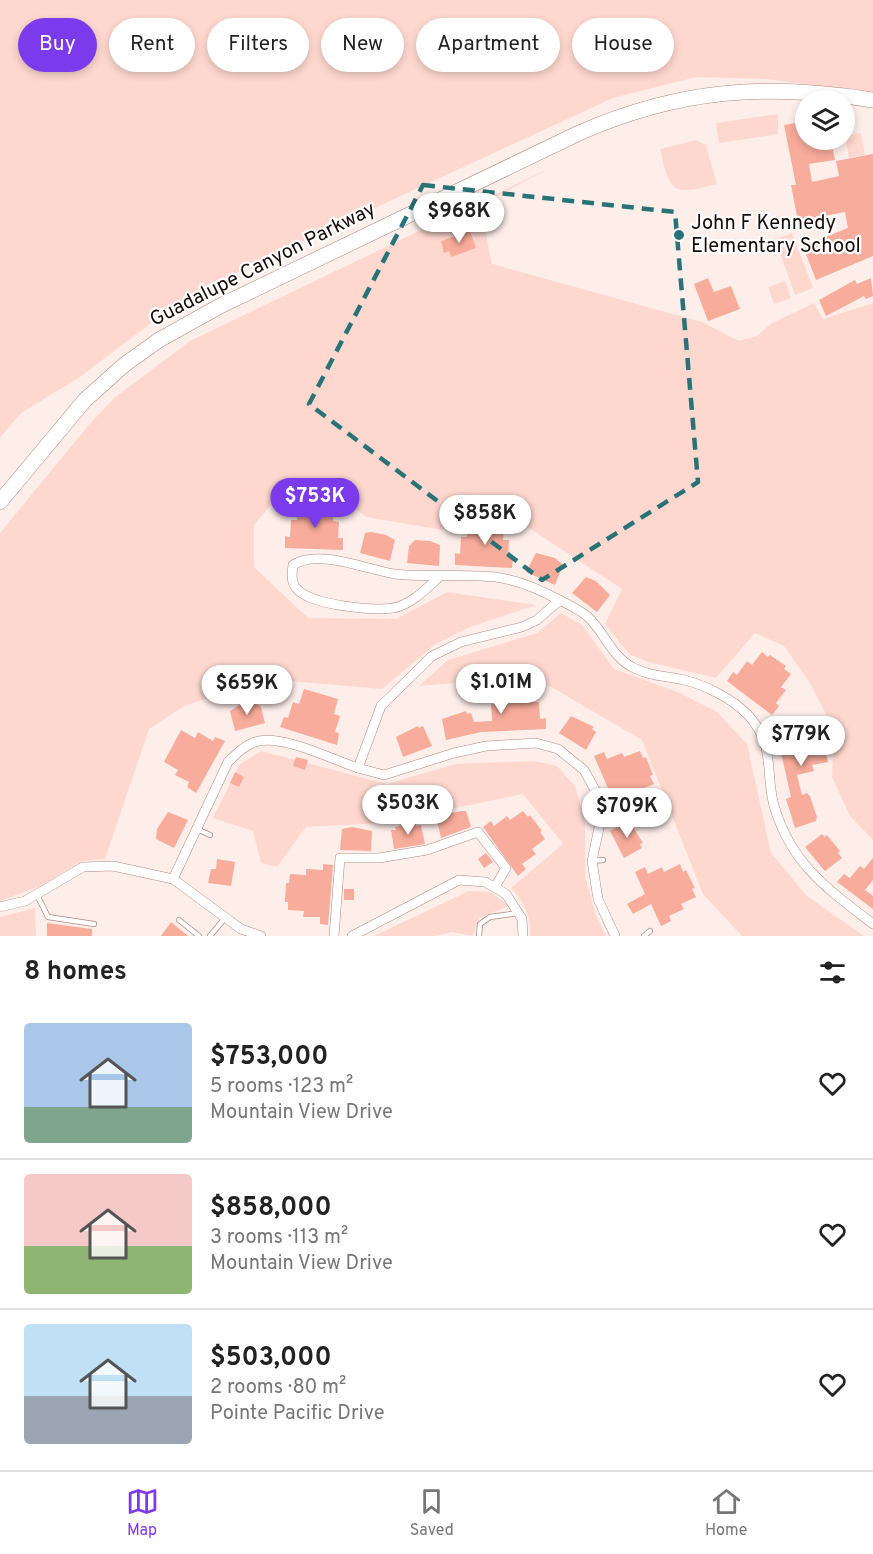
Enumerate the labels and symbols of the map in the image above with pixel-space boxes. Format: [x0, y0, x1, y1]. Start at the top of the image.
pin: $968K [417, 193, 501, 244]
street label: Guadalupe Canyon Parkway [146, 197, 380, 333]
place label: John F Kennedy Elementary School [691, 211, 861, 260]
marker: John F Kennedy Elementary School [672, 228, 686, 242]
pin: $753K [273, 478, 357, 529]
pin: $858K [443, 495, 527, 546]
pin: $1.01M [452, 664, 550, 715]
pin: $659K [205, 665, 289, 716]
pin: $779K [759, 716, 843, 767]
pin: $503K [366, 785, 450, 836]
pin: $709K [585, 788, 669, 839]

